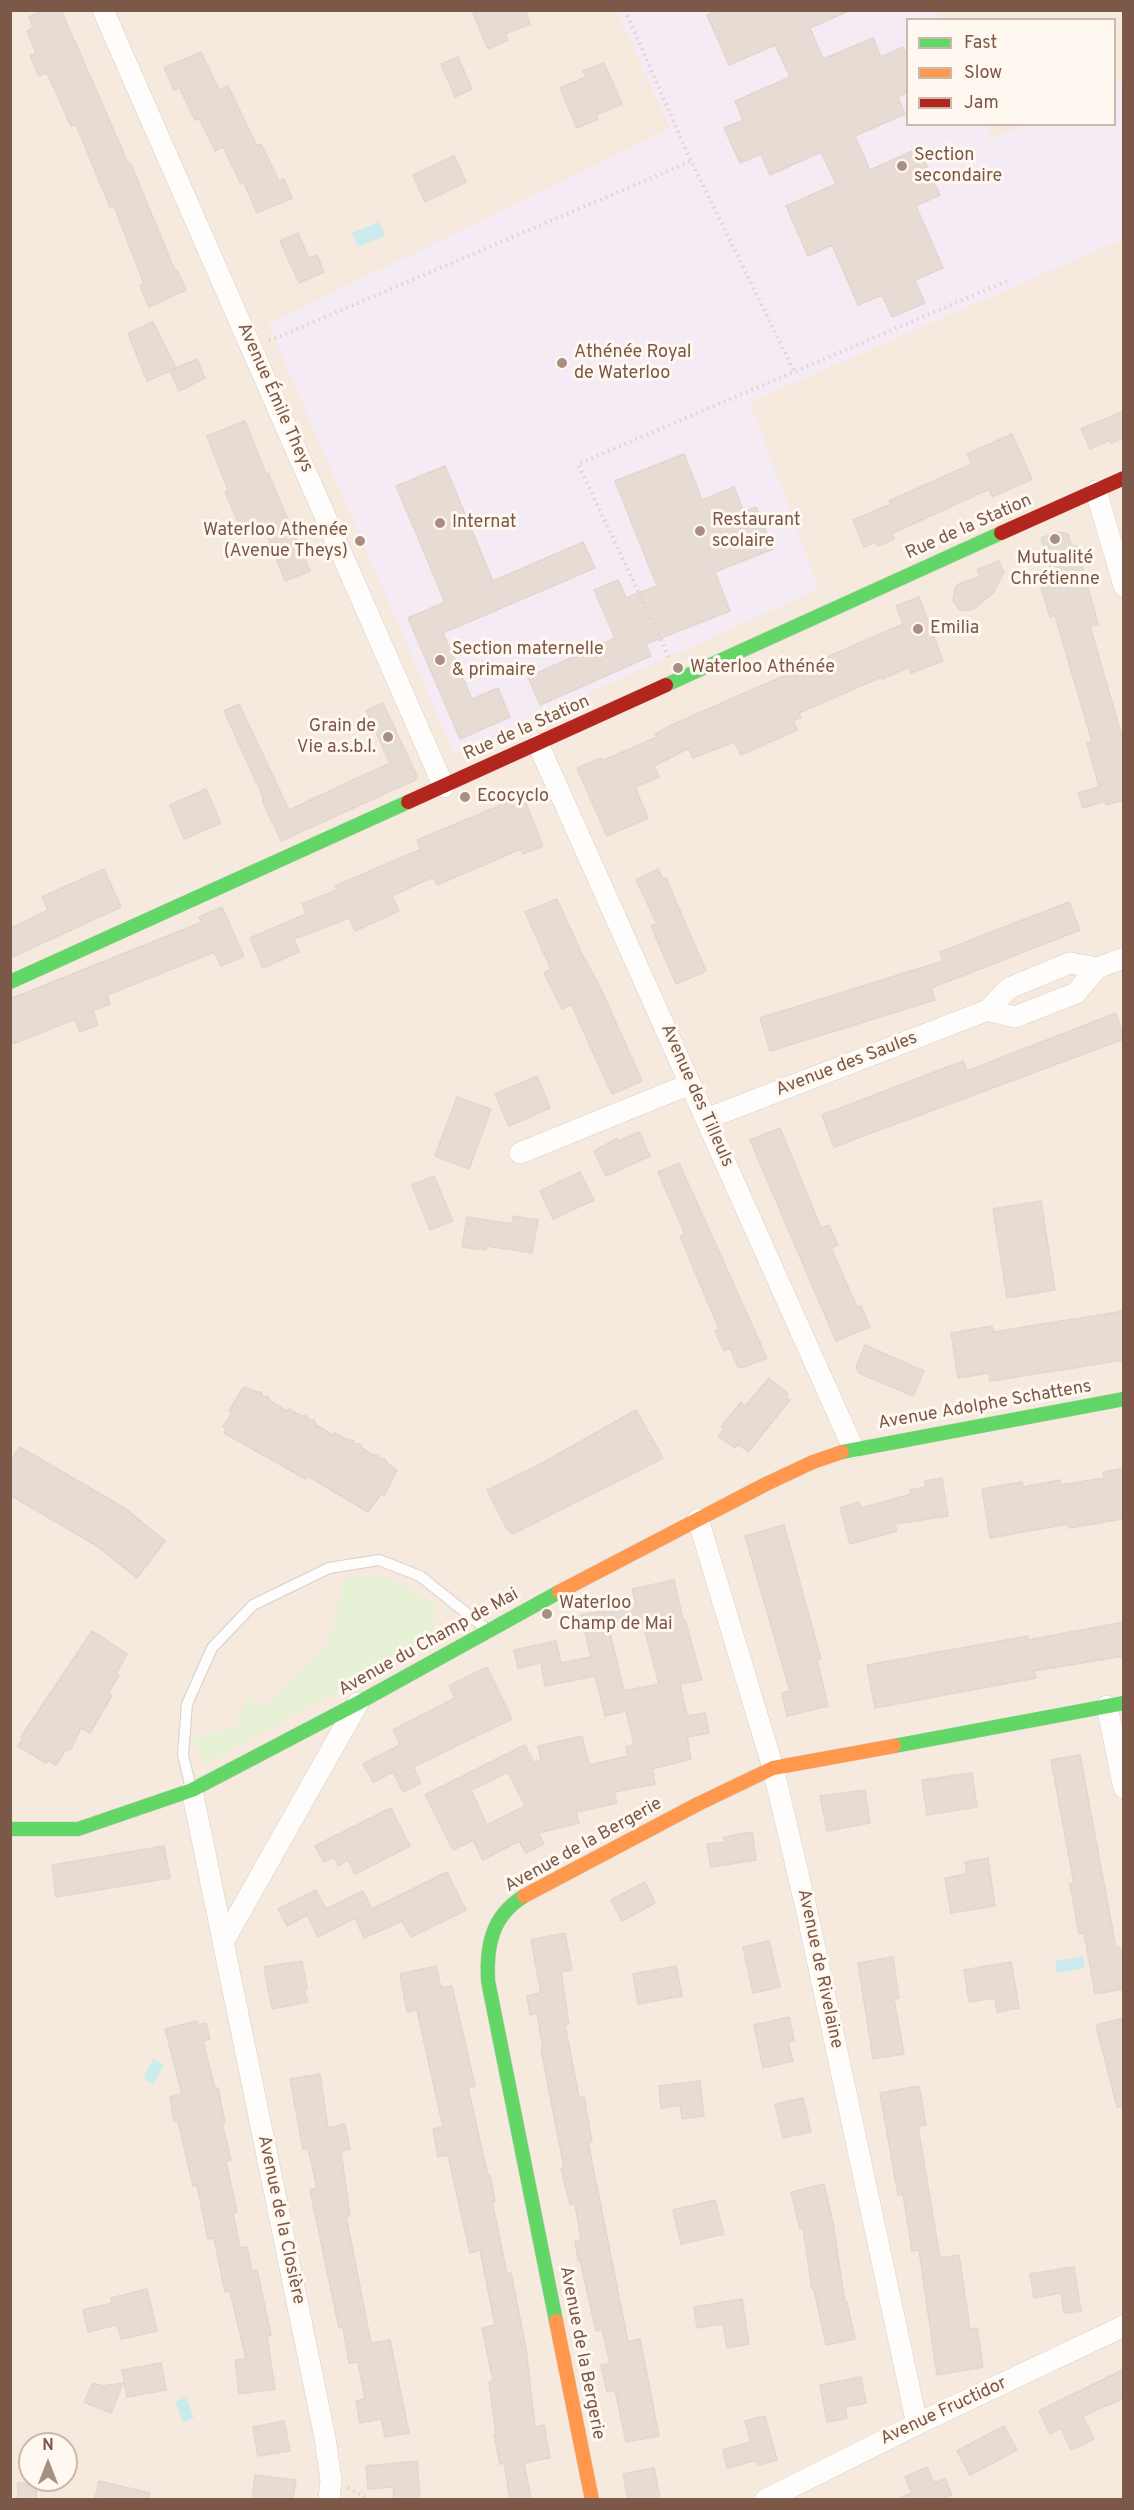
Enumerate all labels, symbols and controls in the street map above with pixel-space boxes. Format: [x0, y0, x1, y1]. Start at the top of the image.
legend [906, 18, 1116, 126]
text: Fast [964, 32, 997, 55]
text: Slow [964, 62, 1002, 85]
text: Jam [964, 92, 999, 115]
place label: Section secondaire [914, 145, 1002, 188]
marker: Section secondaire [895, 159, 909, 173]
street label: Avenue Émile Theys [231, 320, 317, 476]
place label: Athénée Royal de Waterloo [574, 342, 691, 385]
marker: Athénée Royal de Waterloo [555, 356, 569, 370]
street label: Rue de la Station [903, 491, 1035, 565]
place label: Restaurant scolaire [712, 510, 801, 552]
place label: Internat [452, 512, 517, 534]
marker: Internat [433, 516, 447, 530]
place label: Waterloo Athenée (Avenue Theys) [203, 520, 348, 562]
marker: Restaurant scolaire [693, 524, 707, 538]
marker: Mutualité Chrétienne [1048, 532, 1062, 546]
marker: Waterloo Athenée (Avenue Theys) [353, 534, 367, 548]
place label: Mutualité Chrétienne [1010, 548, 1100, 590]
place label: Emilia [930, 618, 979, 640]
marker: Emilia [911, 622, 925, 636]
place label: Section maternelle & primaire [452, 639, 604, 682]
marker: Section maternelle & primaire [433, 653, 447, 667]
place label: Waterloo Athénée [690, 657, 835, 679]
marker: Waterloo Athénée [671, 661, 685, 675]
street label: Rue de la Station [461, 692, 593, 766]
place label: Grain de Vie a.s.b.l. [297, 716, 376, 758]
marker: Grain de Vie a.s.b.l. [381, 730, 395, 744]
place label: Ecocyclo [477, 786, 549, 808]
marker: Ecocyclo [458, 790, 472, 804]
street label: Avenue des Tilleuls [655, 1021, 737, 1171]
street label: Avenue des Saules [773, 1028, 921, 1102]
street label: Avenue Adolphe Schattens [877, 1377, 1093, 1435]
street label: Avenue du Champ de Mai [335, 1585, 523, 1701]
place label: Waterloo Champ de Mai [559, 1593, 672, 1636]
marker: Waterloo Champ de Mai [540, 1607, 554, 1621]
street label: Avenue de la Bergerie [502, 1794, 666, 1898]
street label: Avenue de Rivelaine [792, 1887, 846, 2051]
street label: Avenue de la Closière [252, 2134, 308, 2306]
street label: Avenue de la Bergerie [554, 2264, 608, 2442]
street label: Avenue Fructidor [877, 2373, 1011, 2451]
north arrow [18, 2432, 78, 2492]
text: N [42, 2436, 54, 2456]

